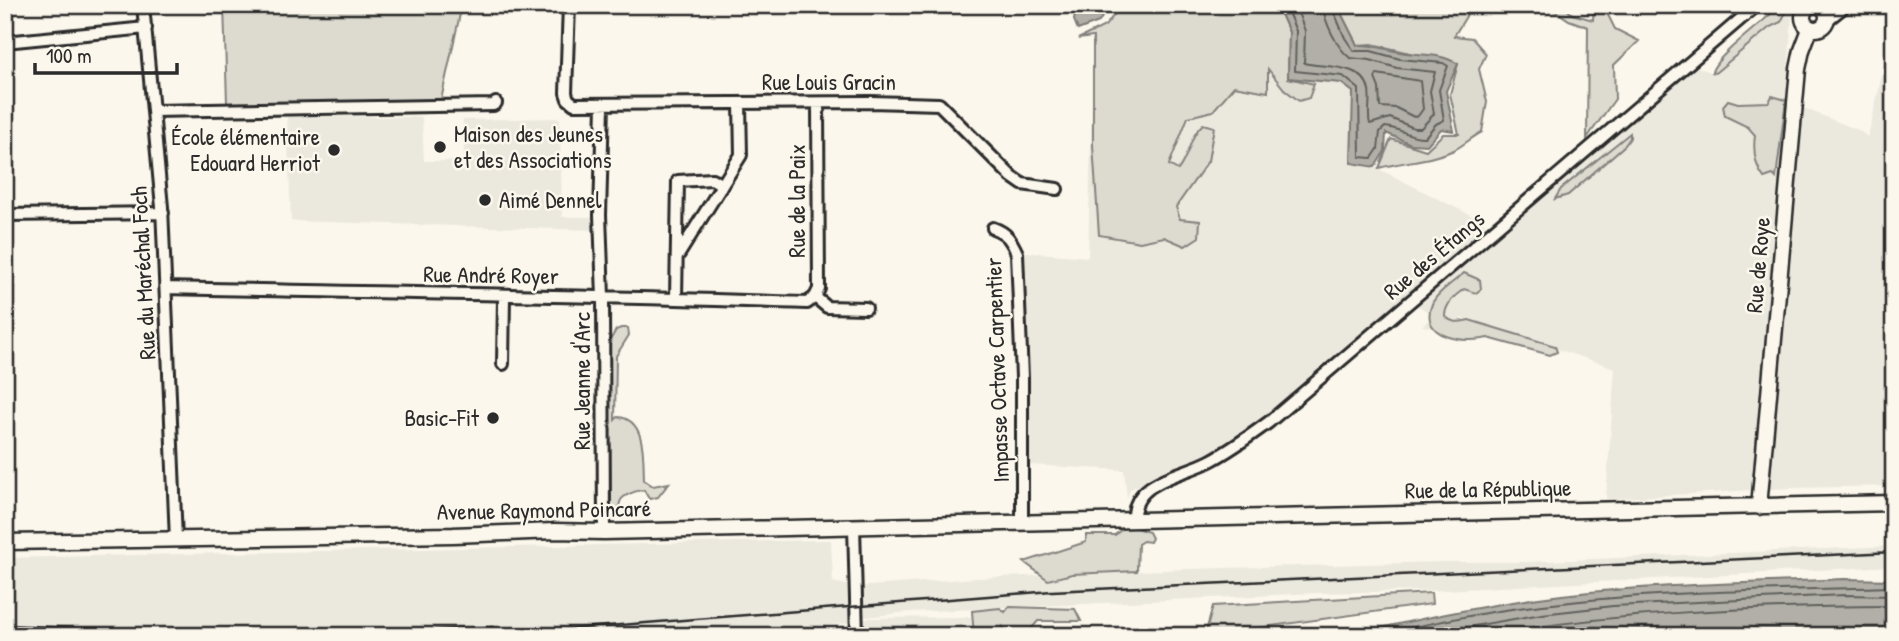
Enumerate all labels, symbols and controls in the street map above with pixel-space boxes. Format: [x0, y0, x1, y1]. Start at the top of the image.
scale bar [35, 32, 177, 76]
text: 100 m [46, 41, 92, 70]
street label: Rue Louis Gracin [762, 66, 896, 97]
place label: Maison des Jeunes et des Associations [454, 118, 612, 175]
place label: École élémentaire Edouard Herriot [171, 121, 321, 178]
marker: Maison des Jeunes et des Associations [432, 139, 448, 155]
marker: École élémentaire Edouard Herriot [326, 142, 342, 158]
street label: Rue de la Paix [781, 144, 812, 258]
place label: Aimé Dennel [499, 184, 602, 215]
street label: Rue du Maréchal Foch [122, 185, 163, 361]
marker: Aimé Dennel [477, 192, 493, 208]
street label: Rue des Étangs [1377, 203, 1491, 306]
street label: Rue de Roye [1738, 216, 1777, 314]
street label: Impasse Octave Carpentier [977, 257, 1016, 483]
street label: Rue André Royer [423, 258, 559, 291]
street label: Rue Jeanne d'Arc [566, 312, 597, 450]
place label: Basic-Fit [404, 402, 480, 433]
marker: Basic-Fit [485, 410, 501, 426]
street label: Rue de la République [1405, 472, 1571, 505]
street label: Avenue Raymond Poincaré [437, 492, 651, 527]

